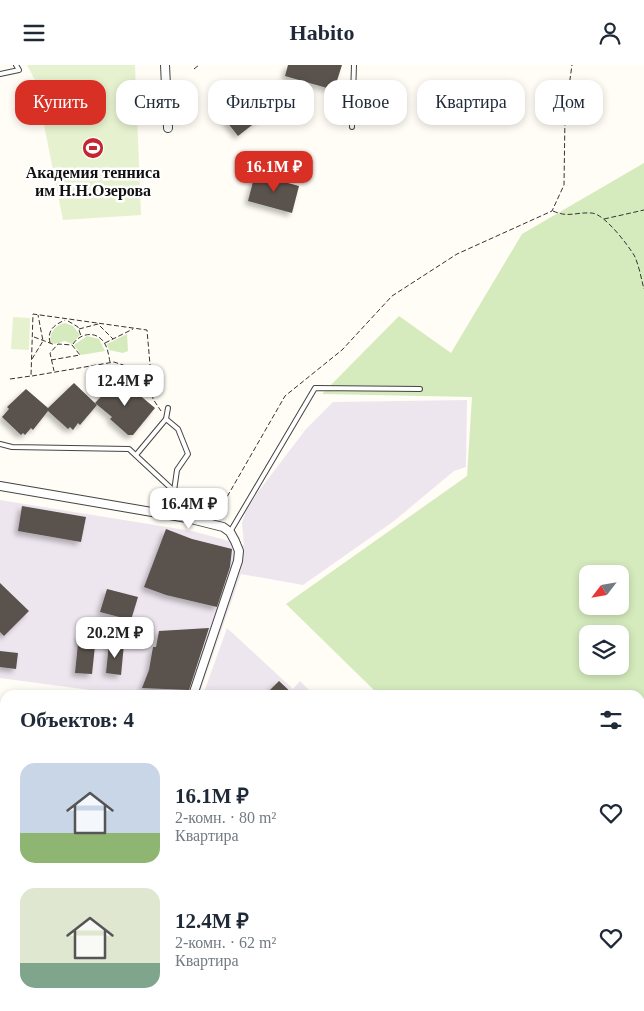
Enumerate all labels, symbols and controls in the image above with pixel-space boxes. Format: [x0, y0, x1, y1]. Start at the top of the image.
icon: menu [20, 19, 48, 47]
icon: person [596, 19, 624, 47]
text: Habito [290, 20, 354, 45]
chip: Купить [15, 80, 106, 125]
chip: Снять [116, 80, 198, 125]
chip: Фильтры [208, 80, 314, 125]
chip: Новое [324, 80, 407, 125]
chip: Квартира [417, 80, 525, 125]
chip: Дом [535, 80, 603, 125]
sports icon: Академия тенниса им Н.Н.Озерова [81, 136, 105, 160]
pin: 16.1M ₽ [228, 151, 320, 193]
text: 16.1M ₽ [246, 158, 302, 175]
place label: Академия тенниса им Н.Н.Озерова [26, 164, 160, 200]
pin: 12.4M ₽ [79, 365, 171, 407]
text: 12.4M ₽ [97, 372, 153, 389]
pin: 16.4M ₽ [143, 487, 235, 530]
text: 16.4M ₽ [161, 495, 217, 512]
north arrow [579, 565, 629, 615]
map controls [579, 565, 629, 675]
pin: 20.2M ₽ [69, 617, 161, 659]
text: 20.2M ₽ [87, 624, 143, 641]
button: layers [579, 625, 629, 675]
icon: filters [597, 706, 625, 734]
text: Объектов: 4 [20, 708, 134, 732]
icon: home [60, 783, 120, 843]
text: 16.1M ₽ [175, 784, 249, 808]
icon: heart [597, 799, 625, 827]
text: 2-комн. · 80 m² [175, 809, 276, 826]
text: Квартира [175, 827, 239, 844]
icon: home [60, 908, 120, 968]
text: 12.4M ₽ [175, 909, 249, 933]
icon: heart [597, 924, 625, 952]
text: 2-комн. · 62 m² [175, 934, 276, 951]
text: Квартира [175, 952, 239, 969]

